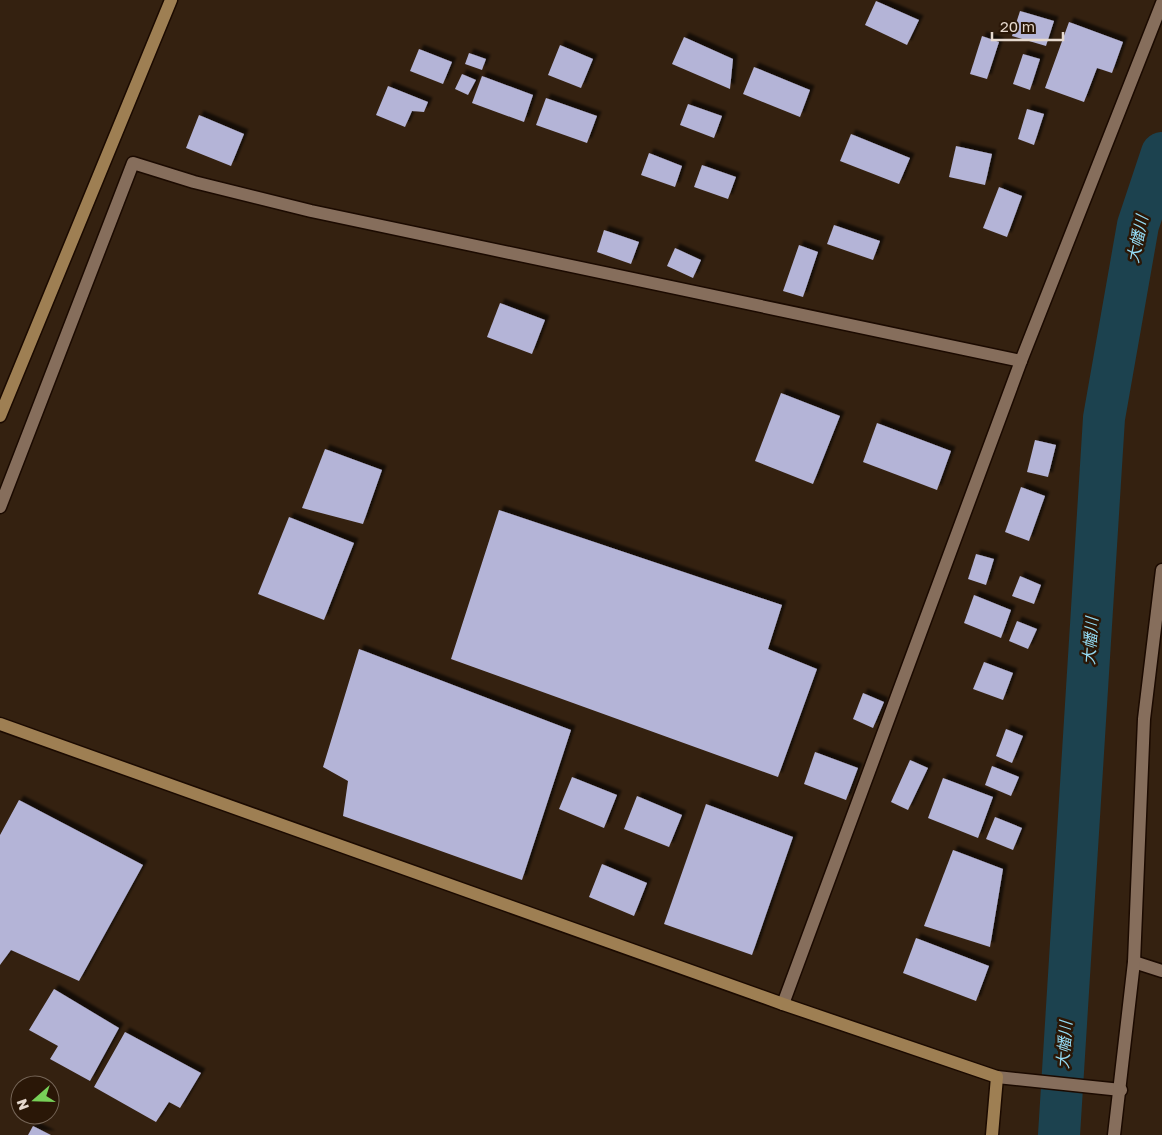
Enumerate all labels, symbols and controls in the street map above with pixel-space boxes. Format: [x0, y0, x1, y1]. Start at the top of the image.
scale bar [992, 10, 1063, 42]
text: 20 m [1000, 17, 1035, 35]
water label: 大幡川 [1122, 211, 1152, 265]
water label: 大幡川 [1078, 614, 1102, 666]
water label: 大幡川 [1052, 1018, 1076, 1070]
north arrow [10, 1075, 60, 1125]
text: N [13, 1097, 32, 1113]

